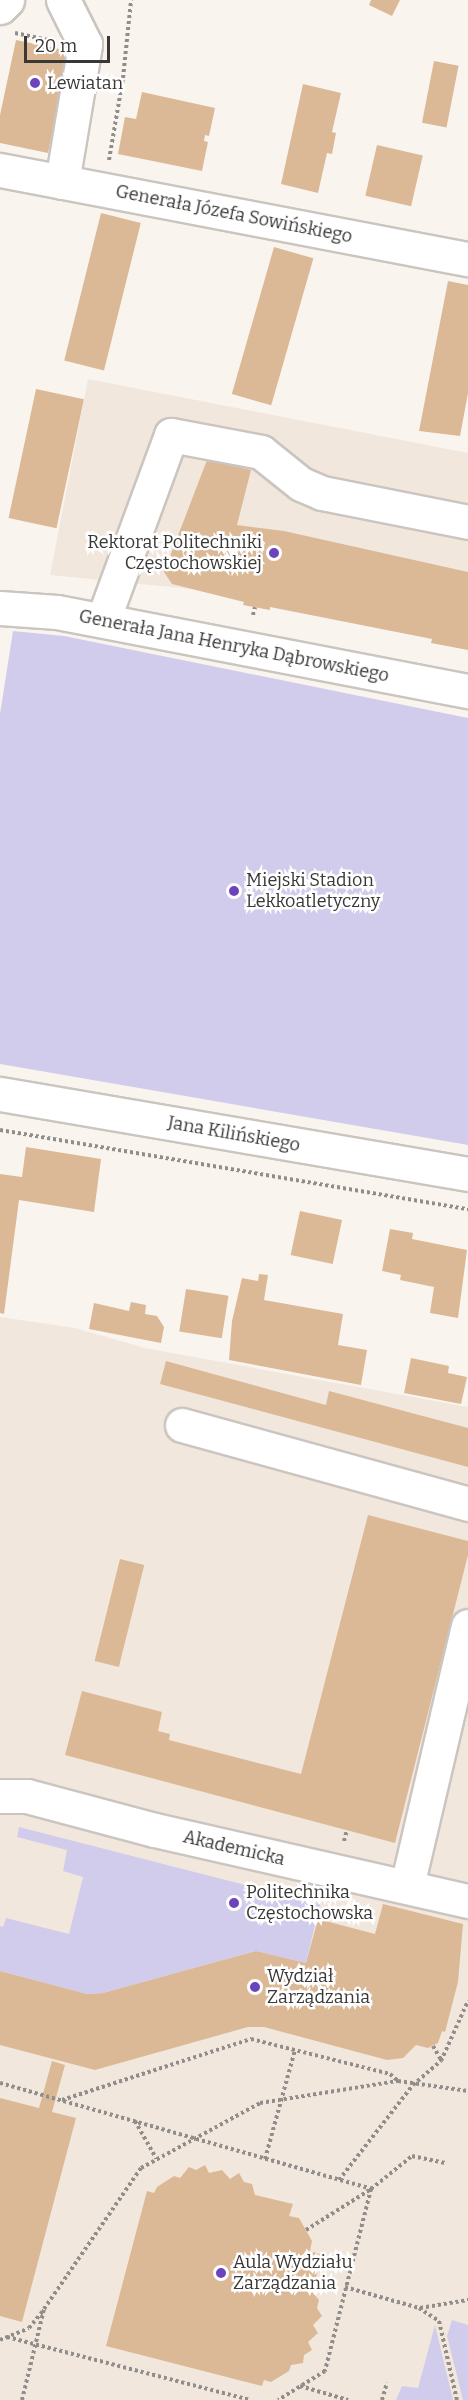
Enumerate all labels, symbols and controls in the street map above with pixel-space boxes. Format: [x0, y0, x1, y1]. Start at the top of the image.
scale bar [27, 24, 112, 62]
text: 20 m [35, 35, 77, 57]
place label: Lewiatan [47, 72, 123, 94]
marker: Lewiatan [28, 76, 42, 90]
street label: Generała Józefa Sowińskiego [114, 180, 354, 248]
place label: Rektorat Politechniki Częstochowskiej [87, 532, 262, 574]
marker: Rektorat Politechniki Częstochowskiej [267, 546, 281, 560]
street label: Generała Jana Henryka Dąbrowskiego [77, 605, 391, 687]
place label: Miejski Stadion Lekkoatletyczny [246, 870, 380, 912]
marker: Miejski Stadion Lekkoatletyczny [227, 884, 241, 898]
street label: Jana Kilińskiego [166, 1112, 302, 1156]
street label: Akademicka [181, 1826, 287, 1870]
place label: Politechnika Częstochowska [246, 1882, 373, 1924]
marker: Politechnika Częstochowska [227, 1896, 241, 1910]
place label: Wydział Zarządzania [267, 1966, 370, 2008]
marker: Wydział Zarządzania [248, 1980, 262, 1994]
place label: Aula Wydziału Zarządzania [233, 2252, 353, 2294]
marker: Aula Wydziału Zarządzania [214, 2266, 228, 2280]

